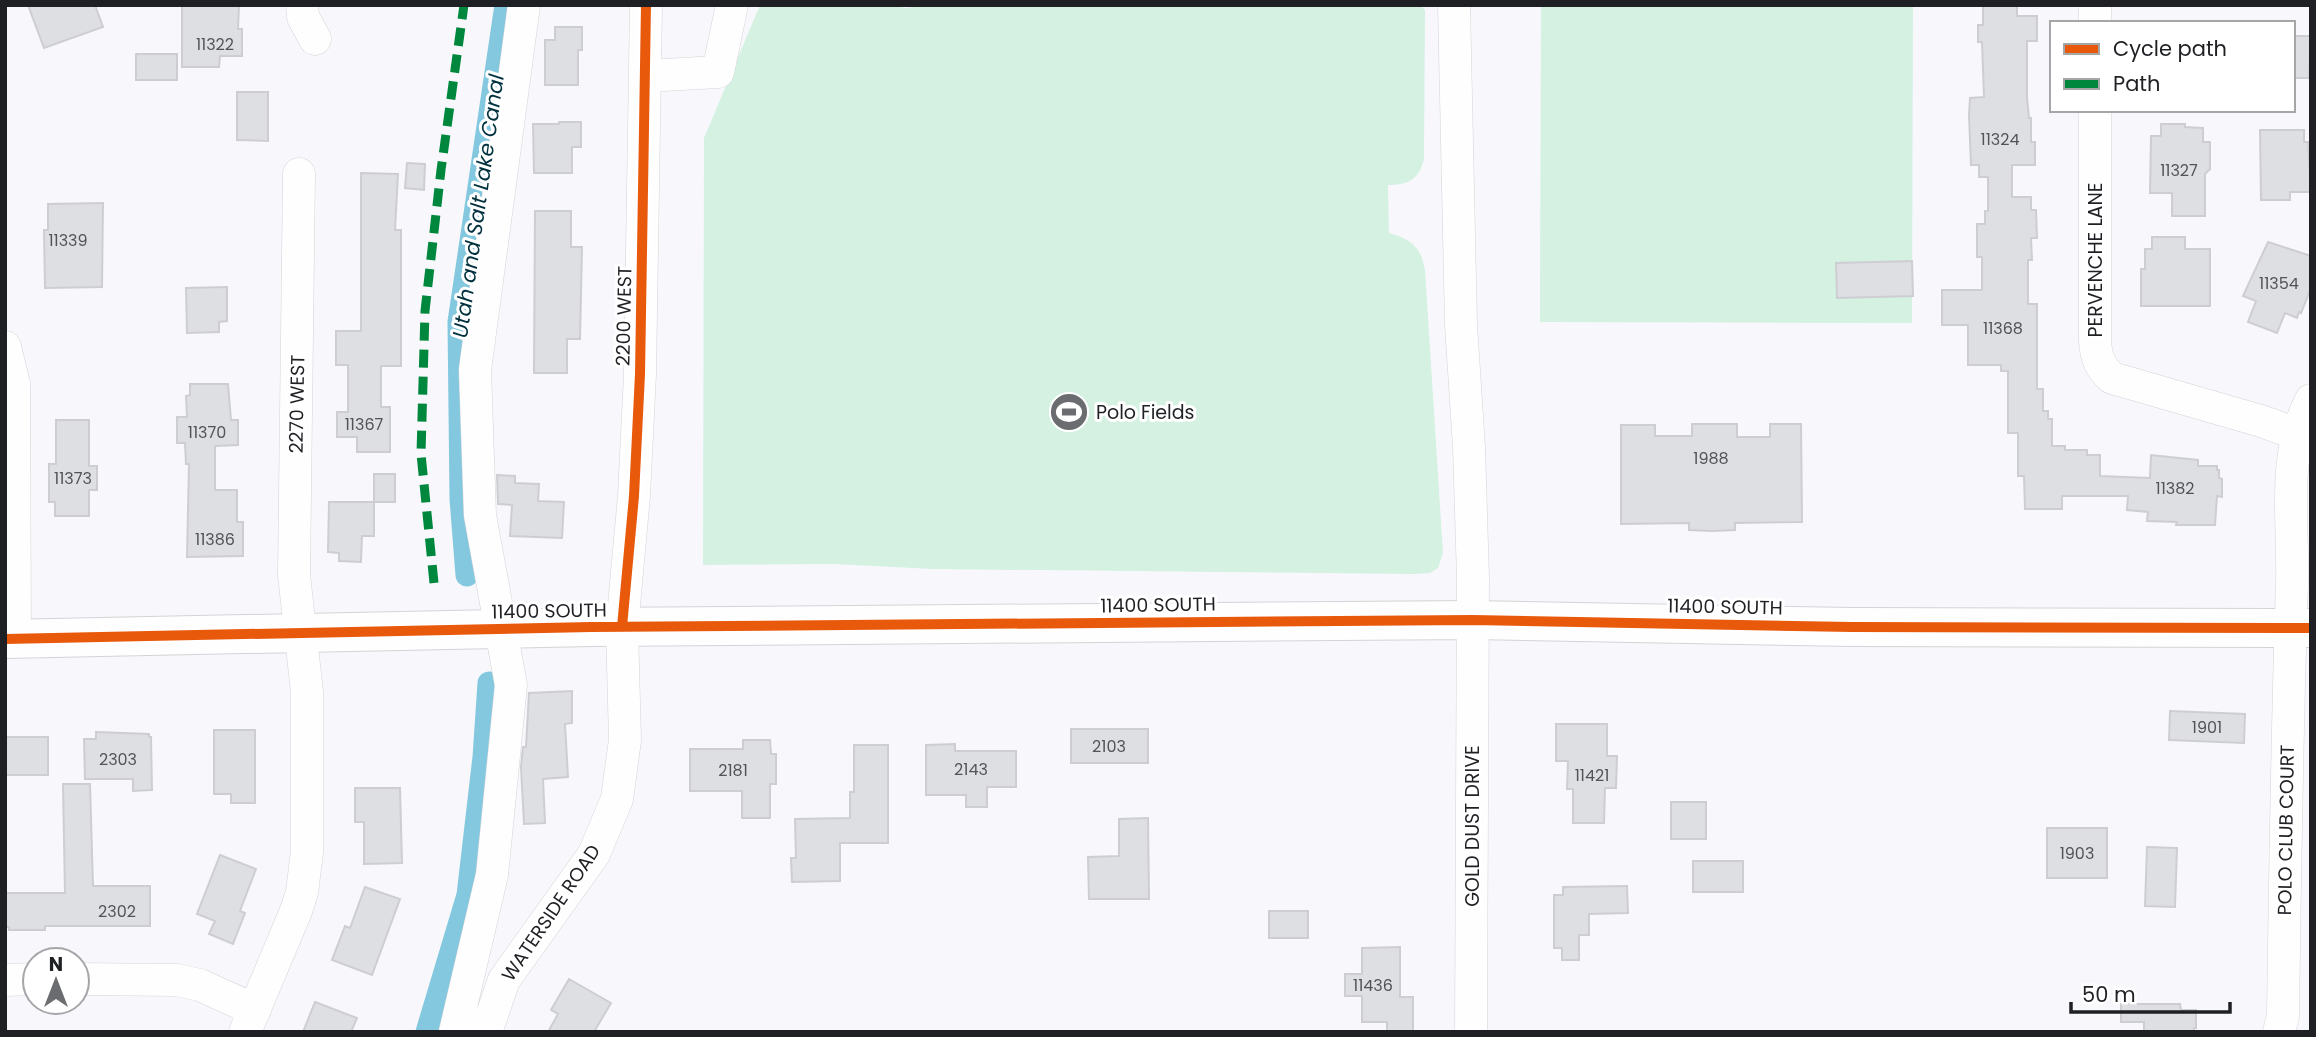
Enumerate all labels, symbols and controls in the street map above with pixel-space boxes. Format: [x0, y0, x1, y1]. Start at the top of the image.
legend [2050, 21, 2295, 112]
house number: 11322 [196, 33, 234, 56]
text: Cycle path [2113, 34, 2227, 63]
text: Path [2113, 69, 2160, 98]
water label: Utah and Salt Lake Canal [445, 72, 511, 340]
house number: 11324 [1981, 128, 2019, 151]
house number: 11327 [2160, 159, 2198, 182]
street label: PERVENCHE LANE [2082, 182, 2109, 338]
house number: 11339 [48, 229, 88, 252]
street label: 2200 WEST [610, 266, 638, 366]
house number: 11354 [2259, 272, 2299, 295]
house number: 11368 [1983, 317, 2023, 340]
street label: 2270 WEST [283, 354, 311, 454]
sports icon: Polo Fields [1048, 391, 1090, 433]
place label: Polo Fields [1096, 399, 1195, 426]
house number: 11367 [345, 413, 384, 436]
house number: 11370 [188, 421, 226, 444]
house number: 1988 [1693, 447, 1729, 470]
house number: 11373 [54, 467, 92, 490]
house number: 11382 [2156, 477, 2194, 500]
house number: 11386 [195, 528, 235, 551]
street label: 11400 SOUTH [1100, 590, 1216, 620]
street label: 11400 SOUTH [1667, 592, 1783, 622]
street label: 11400 SOUTH [491, 596, 607, 626]
house number: 1901 [2192, 716, 2222, 739]
house number: 2103 [1092, 735, 1126, 758]
street label: POLO CLUB COURT [2271, 744, 2301, 916]
street label: GOLD DUST DRIVE [1459, 745, 1486, 907]
house number: 2303 [99, 748, 137, 771]
house number: 2143 [954, 758, 988, 781]
house number: 2181 [718, 759, 748, 782]
house number: 11421 [1575, 764, 1609, 787]
street label: WATERSIDE ROAD [495, 839, 607, 987]
house number: 1903 [2060, 842, 2094, 865]
house number: 2302 [98, 900, 136, 923]
north arrow [21, 946, 91, 1016]
text: N [49, 951, 63, 978]
scale bar [2071, 970, 2230, 1014]
house number: 11436 [1353, 974, 1393, 997]
text: 50 m [2082, 980, 2136, 1009]

